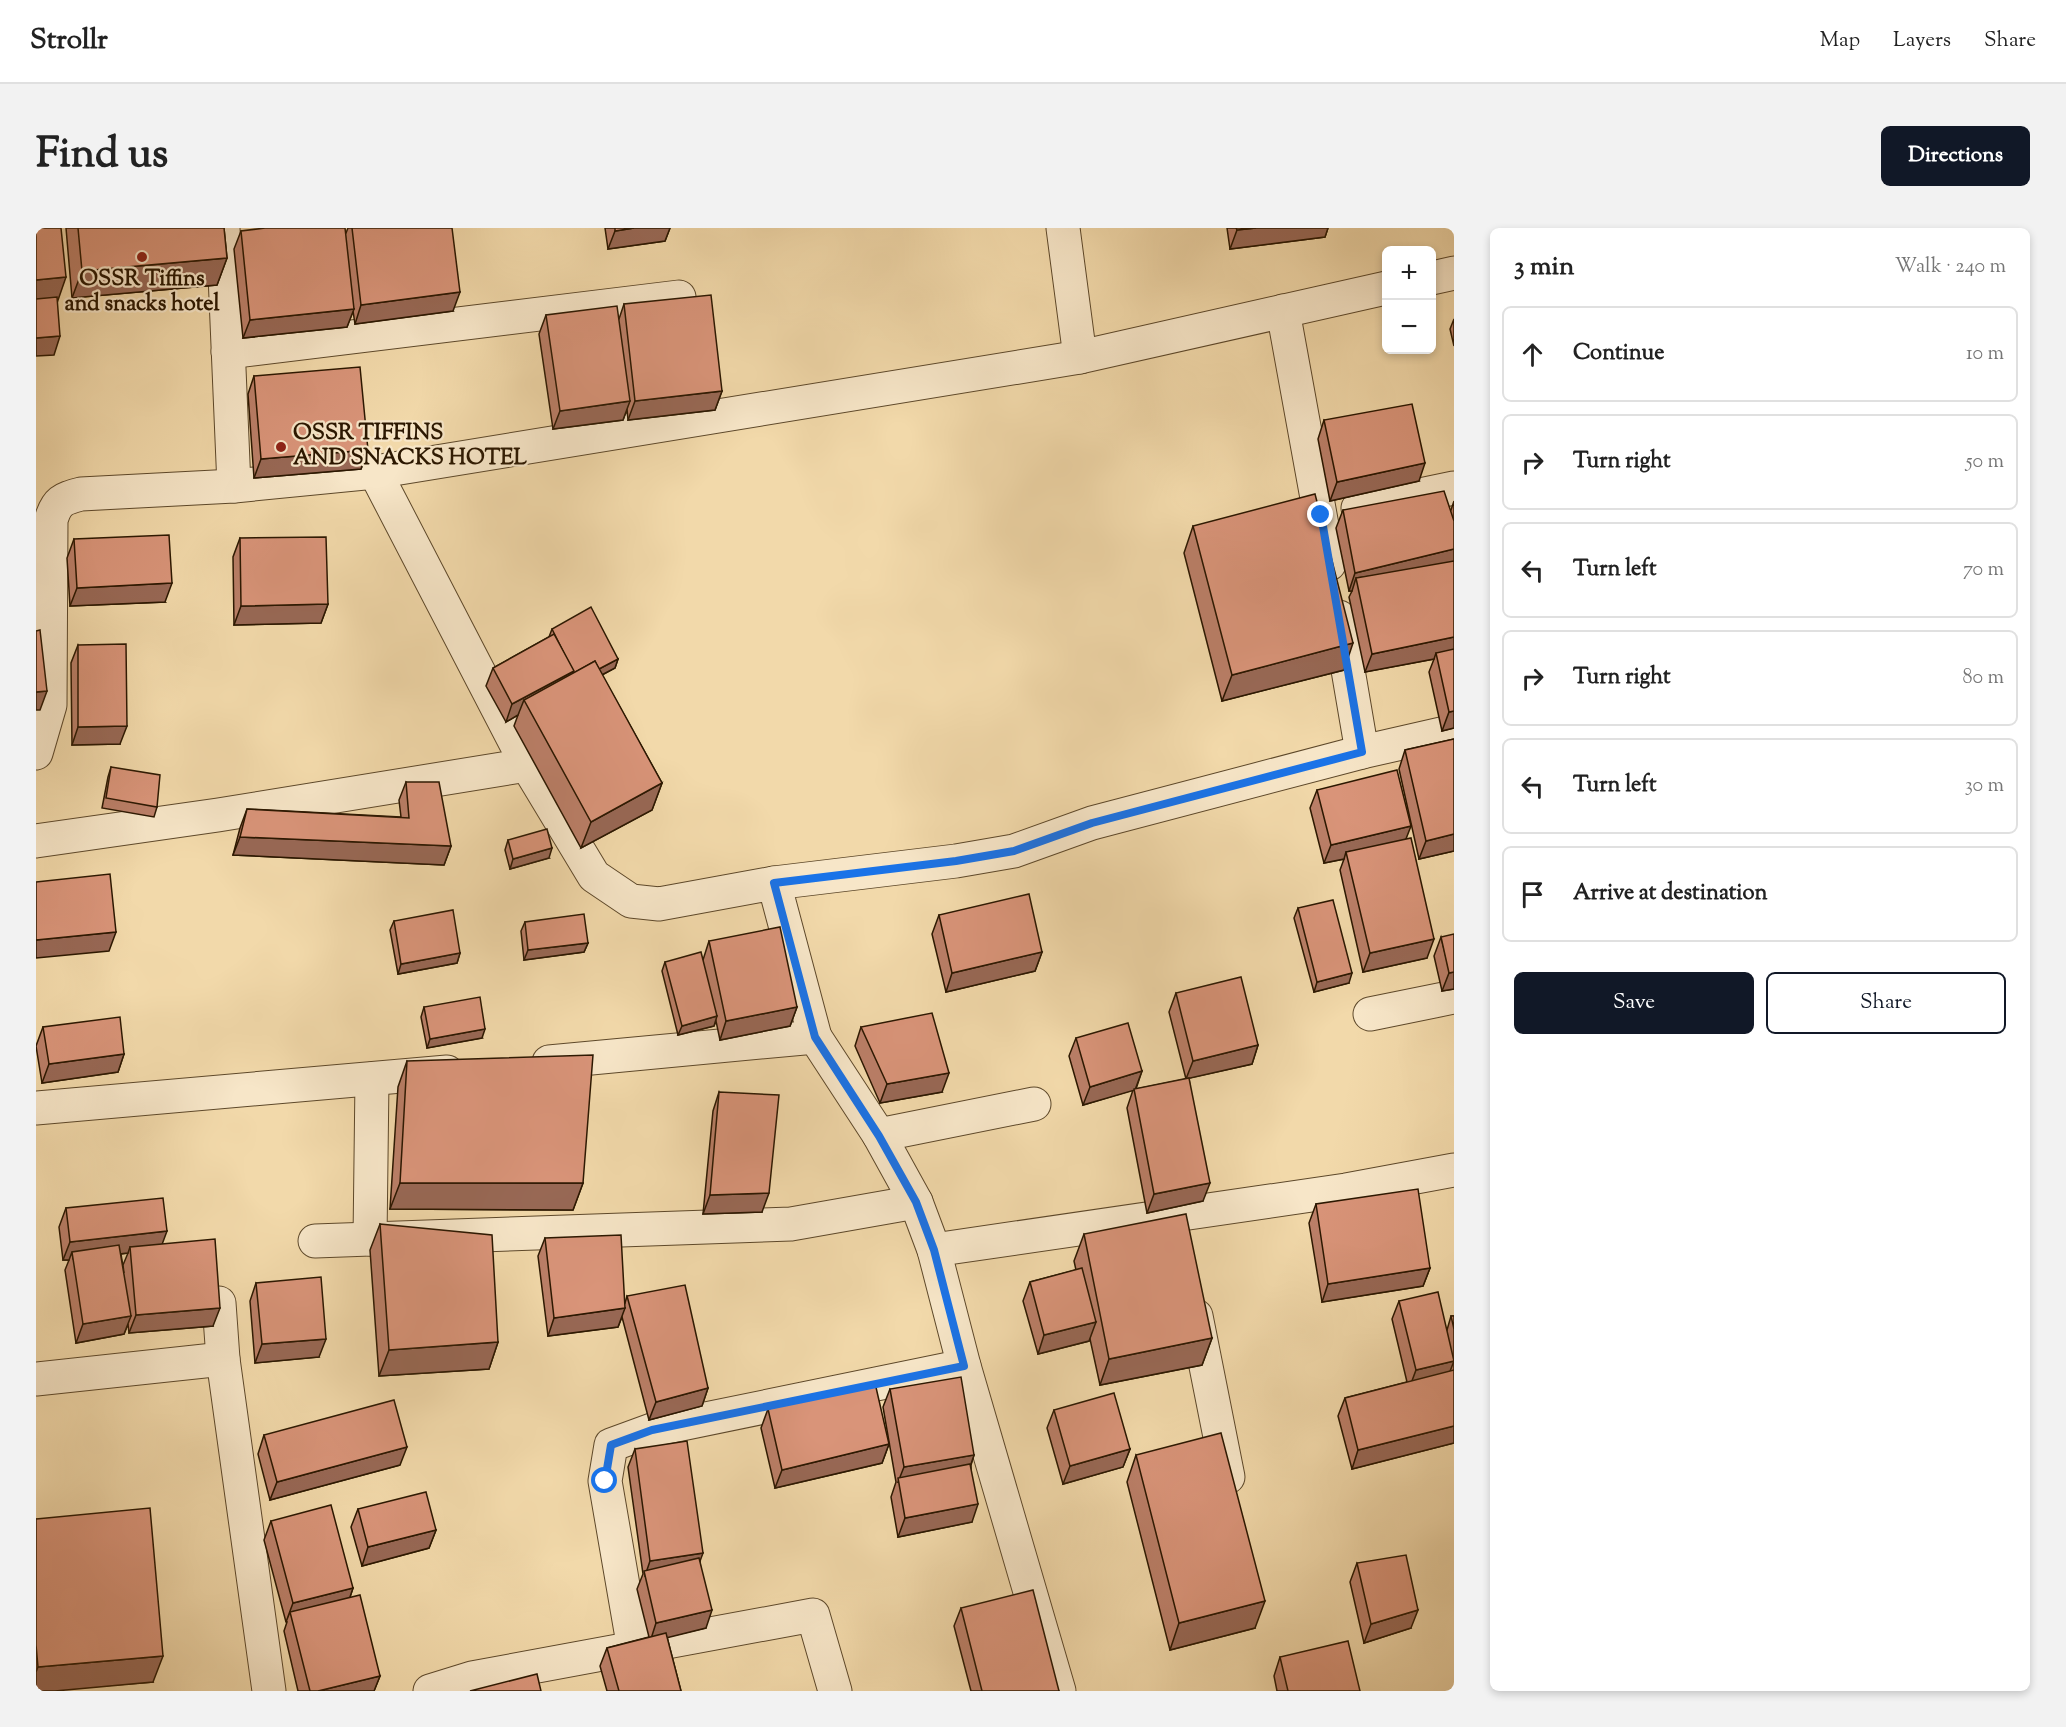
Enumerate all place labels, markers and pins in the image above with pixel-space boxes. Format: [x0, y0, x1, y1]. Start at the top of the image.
marker: OSSR Tiffins and snacks hotel [135, 250, 149, 264]
place label: OSSR Tiffins and snacks hotel [64, 264, 220, 321]
place label: OSSR TIFFINS AND SNACKS HOTEL [293, 418, 527, 475]
marker: OSSR TIFFINS AND SNACKS HOTEL [274, 440, 288, 454]

